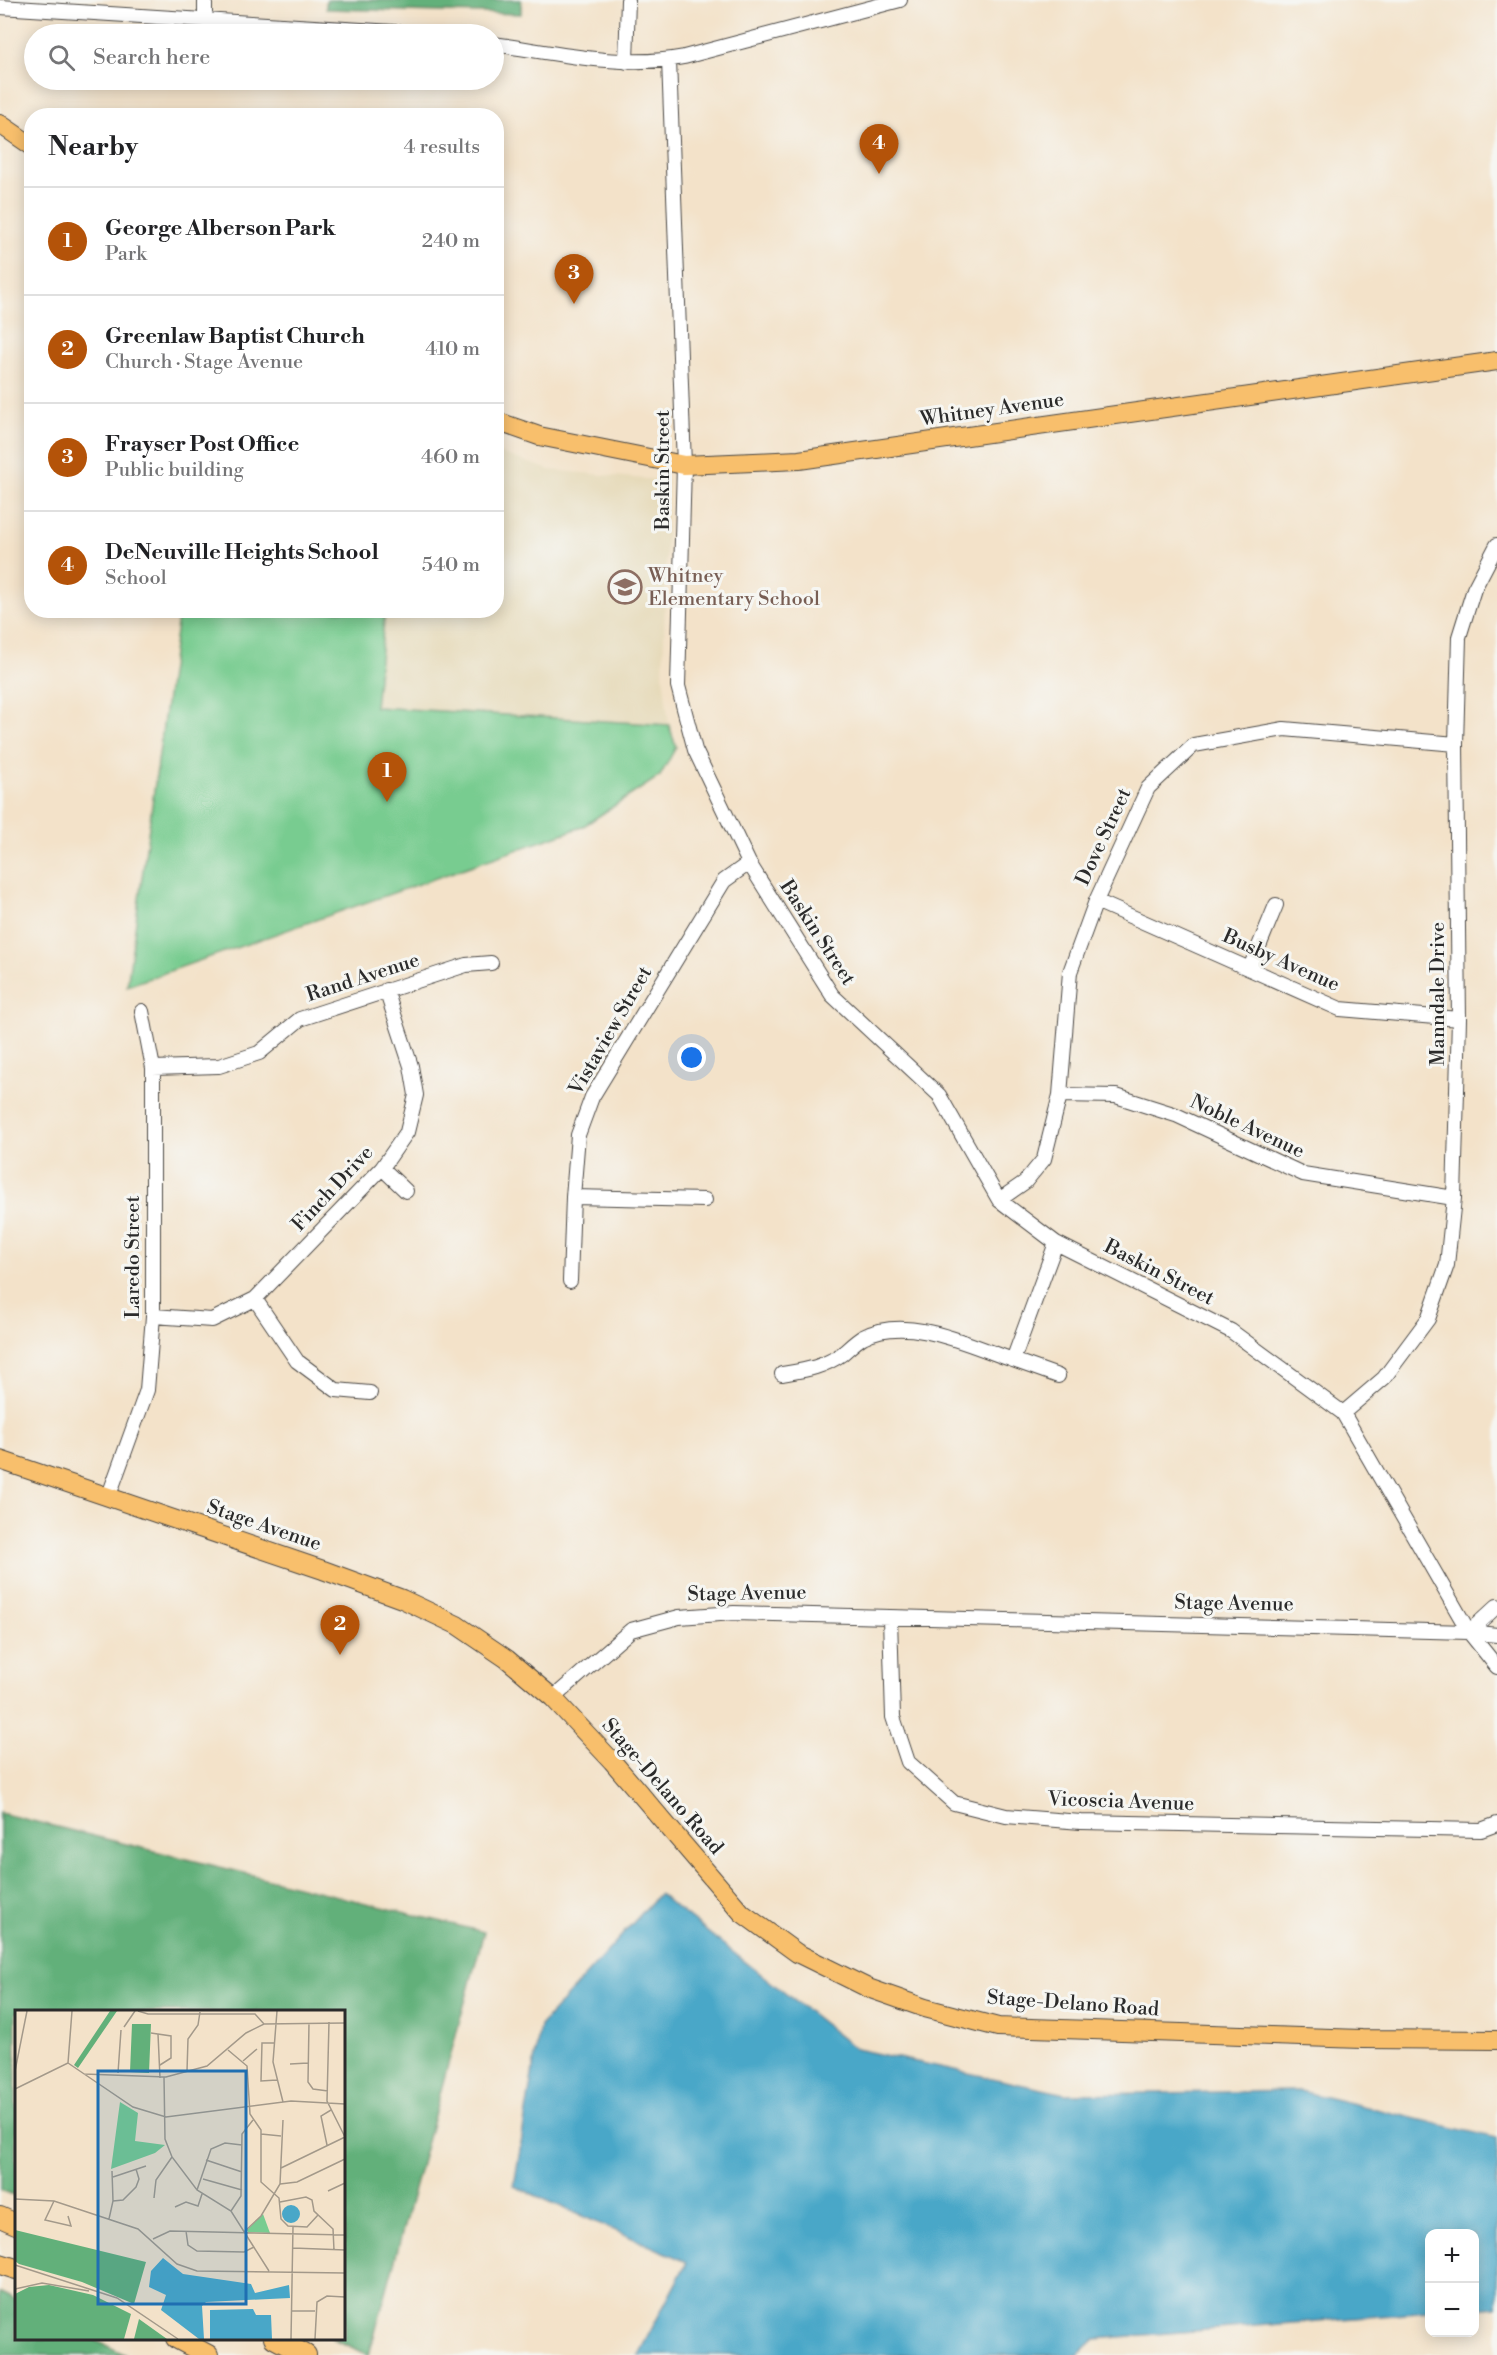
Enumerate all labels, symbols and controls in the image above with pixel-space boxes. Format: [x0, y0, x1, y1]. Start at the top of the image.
search box [24, 24, 504, 90]
icon: search [45, 41, 78, 74]
text: Search here [93, 44, 210, 71]
pin: 4 [860, 124, 898, 174]
text: Nearby [48, 131, 138, 163]
text: 4 results [403, 135, 480, 160]
text: George Alberson Park [105, 215, 336, 242]
text: 1 [63, 229, 72, 254]
text: 240 m [422, 229, 480, 254]
text: Park [105, 242, 147, 267]
pin: 3 [554, 254, 594, 304]
text: Greenlaw Baptist Church [105, 323, 365, 350]
text: 2 [61, 337, 74, 362]
text: 410 m [425, 337, 480, 362]
text: Church · Stage Avenue [105, 350, 303, 375]
street label: Whitney Avenue [917, 388, 1066, 433]
street label: Baskin Street [651, 410, 676, 531]
text: Frayser Post Office [105, 431, 299, 458]
text: 3 [61, 445, 74, 470]
text: 460 m [421, 445, 480, 470]
text: Public building [105, 458, 244, 483]
text: DeNeuville Heights School [105, 539, 379, 566]
text: 4 [61, 553, 74, 578]
text: 540 m [422, 553, 480, 578]
place label: Whitney Elementary School [647, 564, 820, 612]
text: School [105, 566, 167, 591]
school or university icon: Whitney Elementary School [607, 569, 643, 605]
pin: 1 [368, 752, 406, 802]
street label: Dove Street [1071, 784, 1137, 890]
street label: Baskin Street [773, 875, 860, 990]
street label: Manndale Drive [1426, 922, 1451, 1066]
street label: Busby Avenue [1218, 924, 1343, 998]
street label: Rand Avenue [303, 948, 423, 1008]
street label: Vistaview Street [563, 962, 658, 1101]
your location [677, 1043, 706, 1072]
street label: Noble Avenue [1186, 1090, 1308, 1164]
street label: Finch Drive [287, 1141, 379, 1237]
street label: Laredo Street [121, 1196, 146, 1318]
street label: Baskin Street [1099, 1234, 1218, 1311]
street label: Stage Avenue [204, 1495, 324, 1557]
street label: Stage Avenue [687, 1580, 807, 1608]
street label: Stage Avenue [1174, 1590, 1294, 1618]
pin: 2 [320, 1606, 360, 1655]
street label: Stage-Delano Road [596, 1714, 728, 1861]
street label: Vicoscia Avenue [1046, 1787, 1195, 1817]
street label: Stage-Delano Road [986, 1986, 1161, 2023]
inset map [15, 2010, 345, 2340]
map controls [1425, 2229, 1479, 2337]
button: + [1425, 2229, 1479, 2283]
button: − [1425, 2283, 1479, 2337]

